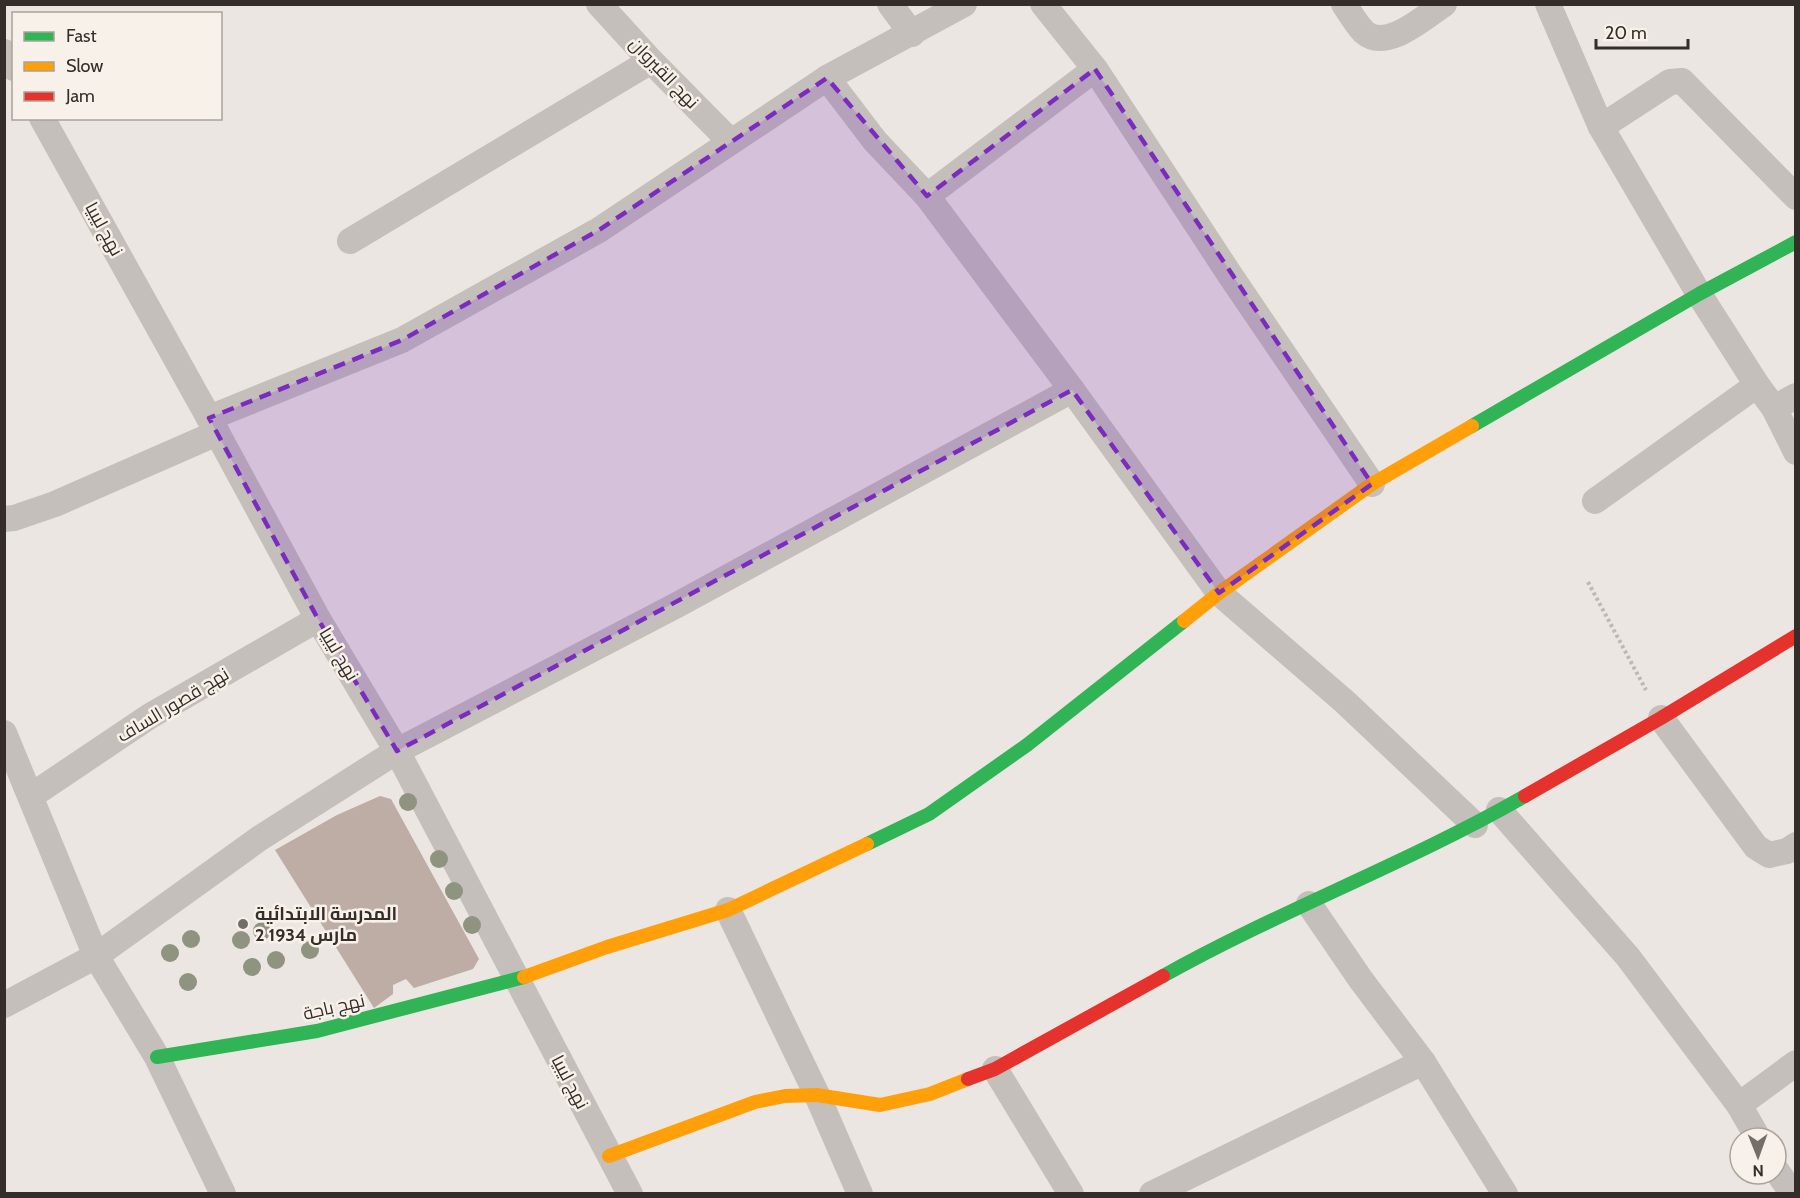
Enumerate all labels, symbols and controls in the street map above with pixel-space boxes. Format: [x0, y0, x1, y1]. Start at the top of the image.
legend [12, 12, 222, 120]
scale bar [1596, 12, 1688, 50]
text: 20 m [1605, 22, 1647, 44]
text: Fast [66, 25, 97, 47]
street label: نهج القيروان [624, 33, 703, 114]
text: Slow [66, 55, 103, 77]
text: Jam [65, 85, 95, 107]
street label: نهج ليبيا [79, 198, 128, 260]
street label: نهج ليبيا [314, 623, 363, 685]
street label: نهج قصور الساف [113, 663, 233, 748]
place label: المدرسة الابتدائية 2 مارس 1934 [255, 903, 397, 946]
marker: المدرسة الابتدائية 2 مارس 1934 [236, 917, 250, 931]
street label: نهج باجة [301, 989, 367, 1026]
street label: نهج ليبيا [546, 1051, 593, 1113]
north arrow [1728, 1126, 1788, 1186]
text: N [1752, 1161, 1764, 1180]

